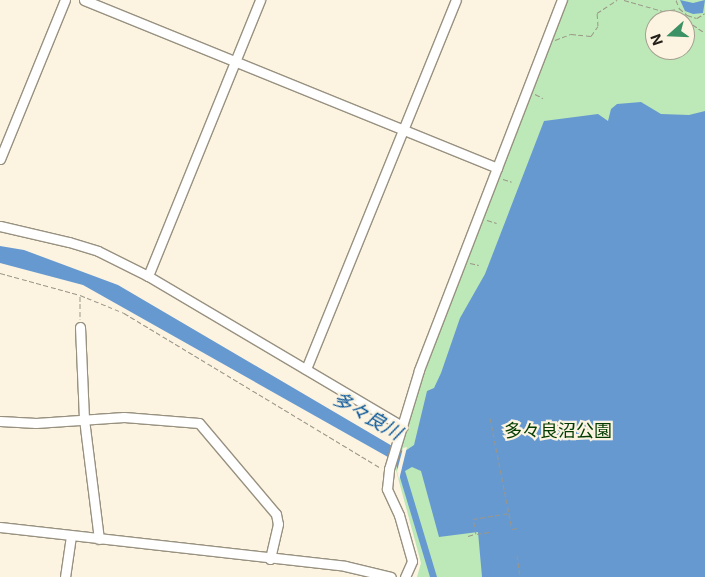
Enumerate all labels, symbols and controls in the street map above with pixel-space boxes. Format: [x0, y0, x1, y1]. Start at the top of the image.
north arrow [645, 10, 695, 60]
text: N [647, 32, 666, 48]
water label: 多々良川 [328, 387, 406, 445]
park label: 多々良沼公園 [504, 420, 612, 442]

